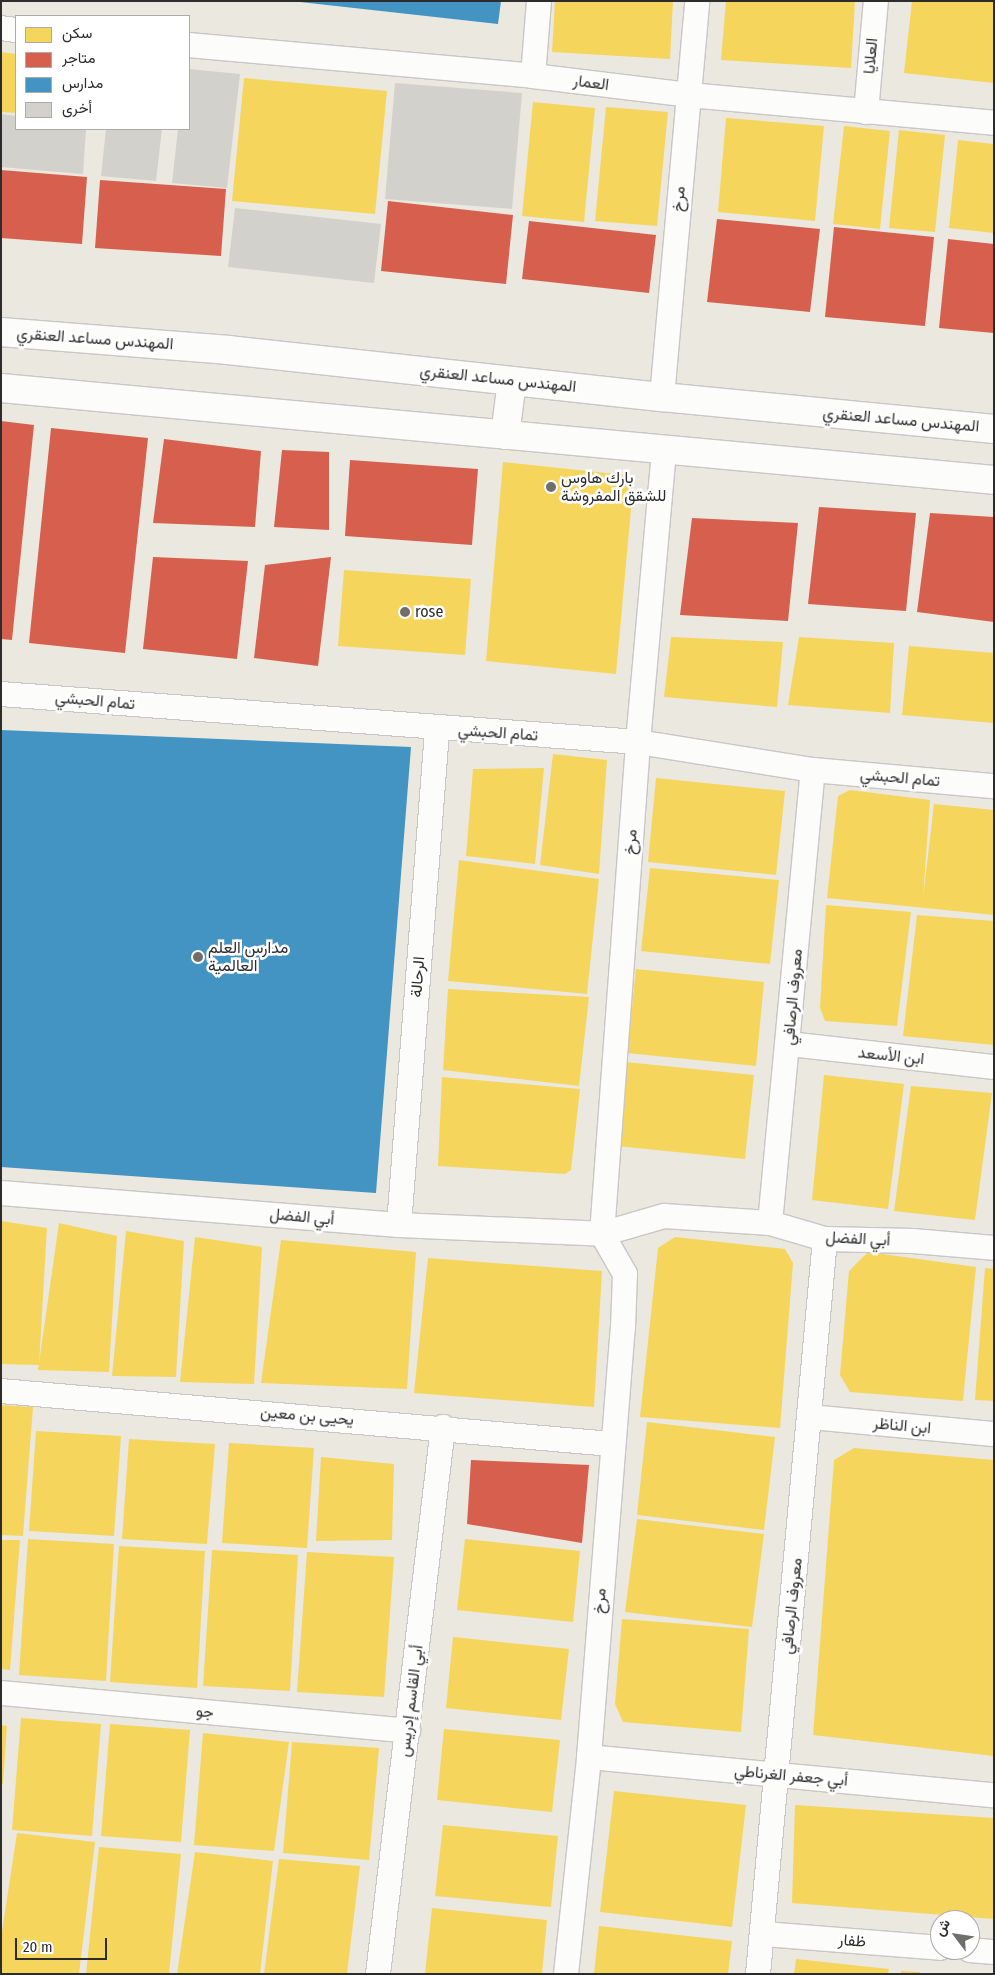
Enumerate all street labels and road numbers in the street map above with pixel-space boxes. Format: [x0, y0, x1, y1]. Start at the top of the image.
street label: العلايا [860, 37, 882, 75]
street label: العمار [572, 71, 610, 95]
street label: مرخ [668, 186, 690, 212]
street label: المهندس مساعد العنقري [16, 324, 174, 354]
street label: المهندس مساعد العنقري [419, 361, 577, 397]
street label: المهندس مساعد العنقري [822, 404, 980, 436]
street label: تمام الحبشي [54, 688, 136, 714]
street label: تمام الحبشي [457, 721, 539, 745]
street label: تمام الحبشي [859, 765, 941, 791]
street label: مرخ [621, 829, 641, 855]
street label: معروف الرصافي [779, 948, 807, 1046]
street label: الرحالة [407, 956, 429, 998]
street label: ابن الأسعد [857, 1043, 925, 1069]
street label: أبي الفضل [269, 1205, 335, 1229]
street label: أبي الفضل [825, 1228, 891, 1250]
street label: يحيى بن معين [260, 1402, 354, 1430]
street label: ابن الناظر [872, 1414, 932, 1438]
street label: معروف الرصافي [777, 1557, 807, 1655]
street label: مرخ [590, 1588, 610, 1614]
street label: أبي القاسم إدريس [395, 1644, 427, 1758]
street label: جو [195, 1702, 215, 1722]
street label: أبي جعفر الغرناطي [733, 1761, 849, 1791]
street label: ظفار [837, 1930, 867, 1952]

